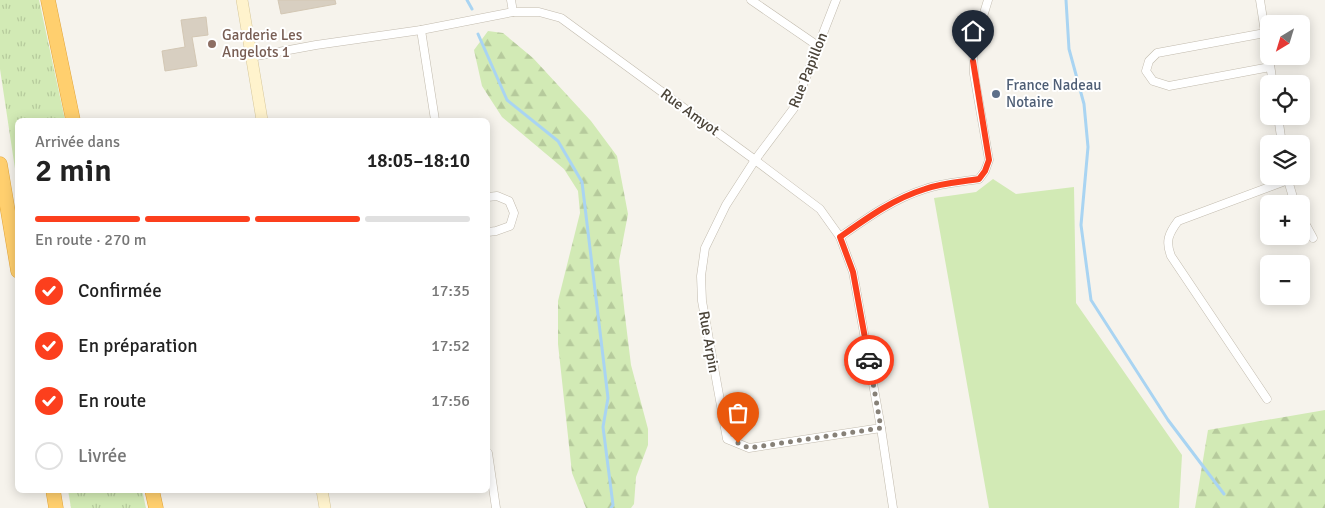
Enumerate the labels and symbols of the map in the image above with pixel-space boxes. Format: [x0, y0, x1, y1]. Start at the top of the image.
pin [952, 10, 994, 61]
north arrow [1260, 15, 1310, 65]
place label: Garderie Les Angelots 1 [222, 26, 303, 61]
street label: Rue Papillon [785, 30, 831, 110]
marker: Garderie Les Angelots 1 [206, 38, 218, 50]
place label: France Nadeau Notaire [1006, 76, 1101, 111]
street label: Rue Amyot [657, 85, 723, 139]
marker: France Nadeau Notaire [990, 88, 1002, 100]
street label: Rue Arpin [695, 310, 723, 374]
courier [844, 335, 894, 385]
pin [717, 392, 759, 443]

